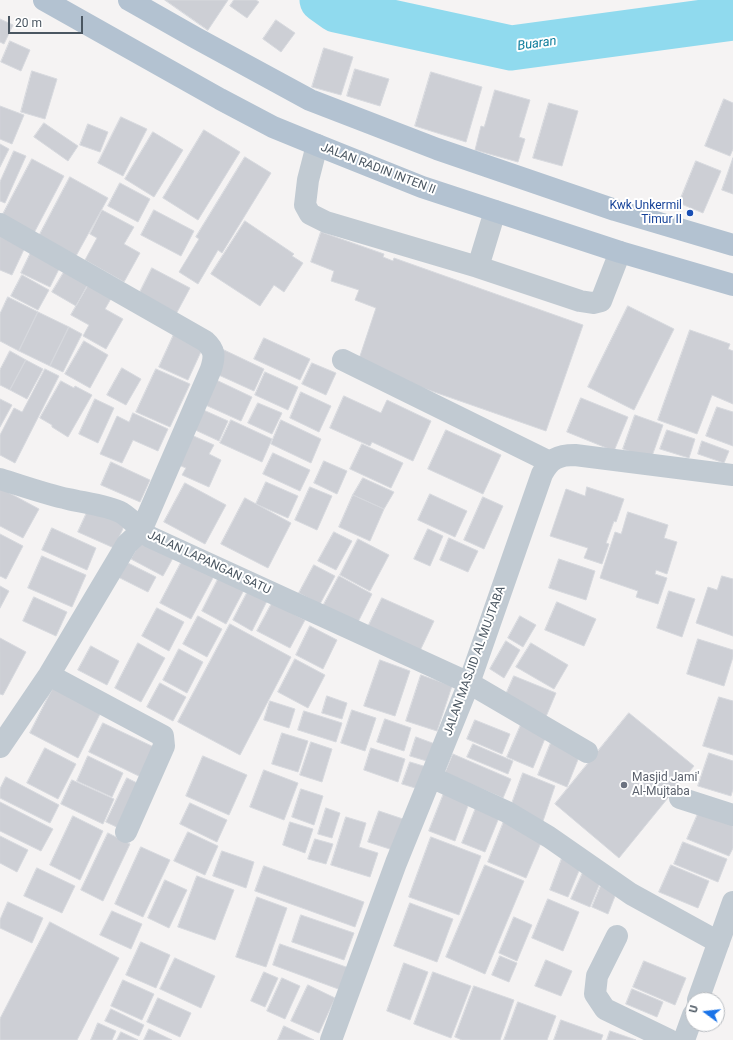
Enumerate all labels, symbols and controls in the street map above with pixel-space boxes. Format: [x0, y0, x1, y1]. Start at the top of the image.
scale bar [10, 8, 85, 34]
text: 20 m [15, 16, 42, 30]
water label: Buaran [516, 34, 558, 54]
street label: JALAN RADIN INTEN II [319, 140, 437, 198]
place label: Kwk Unkermil Timur II [610, 199, 682, 227]
marker: Kwk Unkermil Timur II [685, 208, 695, 218]
street label: JALAN LAPANGAN SATU [145, 528, 273, 598]
street label: JALAN MASJID AL MUJTABA [441, 584, 509, 738]
place label: Masjid Jami' Al-Mujtaba [632, 771, 699, 799]
marker: Masjid Jami' Al-Mujtaba [619, 780, 629, 790]
north arrow [685, 992, 725, 1032]
text: U [687, 1004, 701, 1014]

